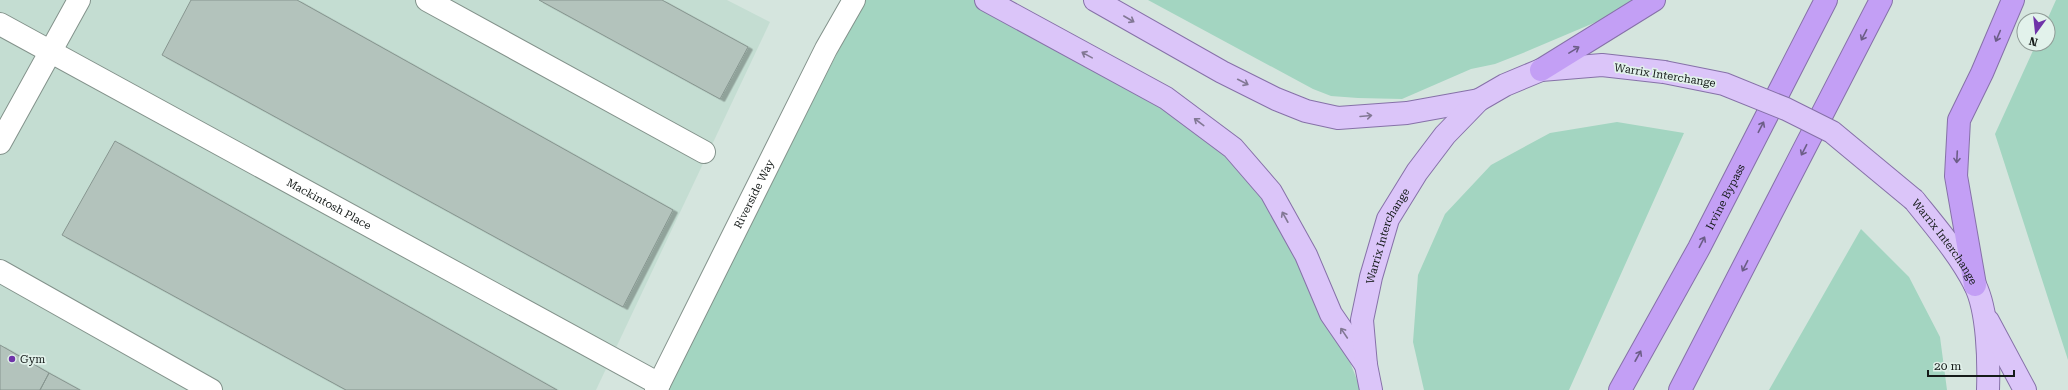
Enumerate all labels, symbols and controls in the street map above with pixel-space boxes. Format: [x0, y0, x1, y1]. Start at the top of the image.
north arrow [2016, 12, 2056, 52]
one-way arrow [1123, 16, 1135, 24]
one-way arrow [1859, 28, 1867, 40]
one-way arrow [1994, 30, 2001, 42]
text: N [2027, 34, 2039, 49]
one-way arrow [1568, 46, 1579, 54]
one-way arrow [1082, 51, 1094, 58]
street label: Warrix Interchange [1613, 61, 1716, 90]
one-way arrow [1237, 79, 1249, 87]
one-way arrow [1359, 112, 1372, 120]
one-way arrow [1193, 118, 1204, 126]
one-way arrow [1758, 121, 1765, 133]
one-way arrow [1800, 144, 1808, 156]
one-way arrow [1954, 150, 1961, 163]
street label: Riverside Way [732, 157, 777, 231]
street label: Irvine Bypass [1703, 162, 1748, 232]
street label: Mackintosh Place [284, 176, 373, 233]
street label: Warrix Interchange [1364, 186, 1412, 285]
street label: Warrix Interchange [1909, 197, 1980, 287]
one-way arrow [1281, 211, 1288, 223]
one-way arrow [1698, 237, 1706, 249]
one-way arrow [1741, 260, 1748, 272]
one-way arrow [1340, 327, 1348, 338]
one-way arrow [1635, 350, 1643, 362]
scale bar [1928, 352, 2014, 378]
place label: Gym [20, 353, 45, 366]
marker: Gym [7, 354, 17, 364]
text: 20 m [1934, 359, 1961, 373]

